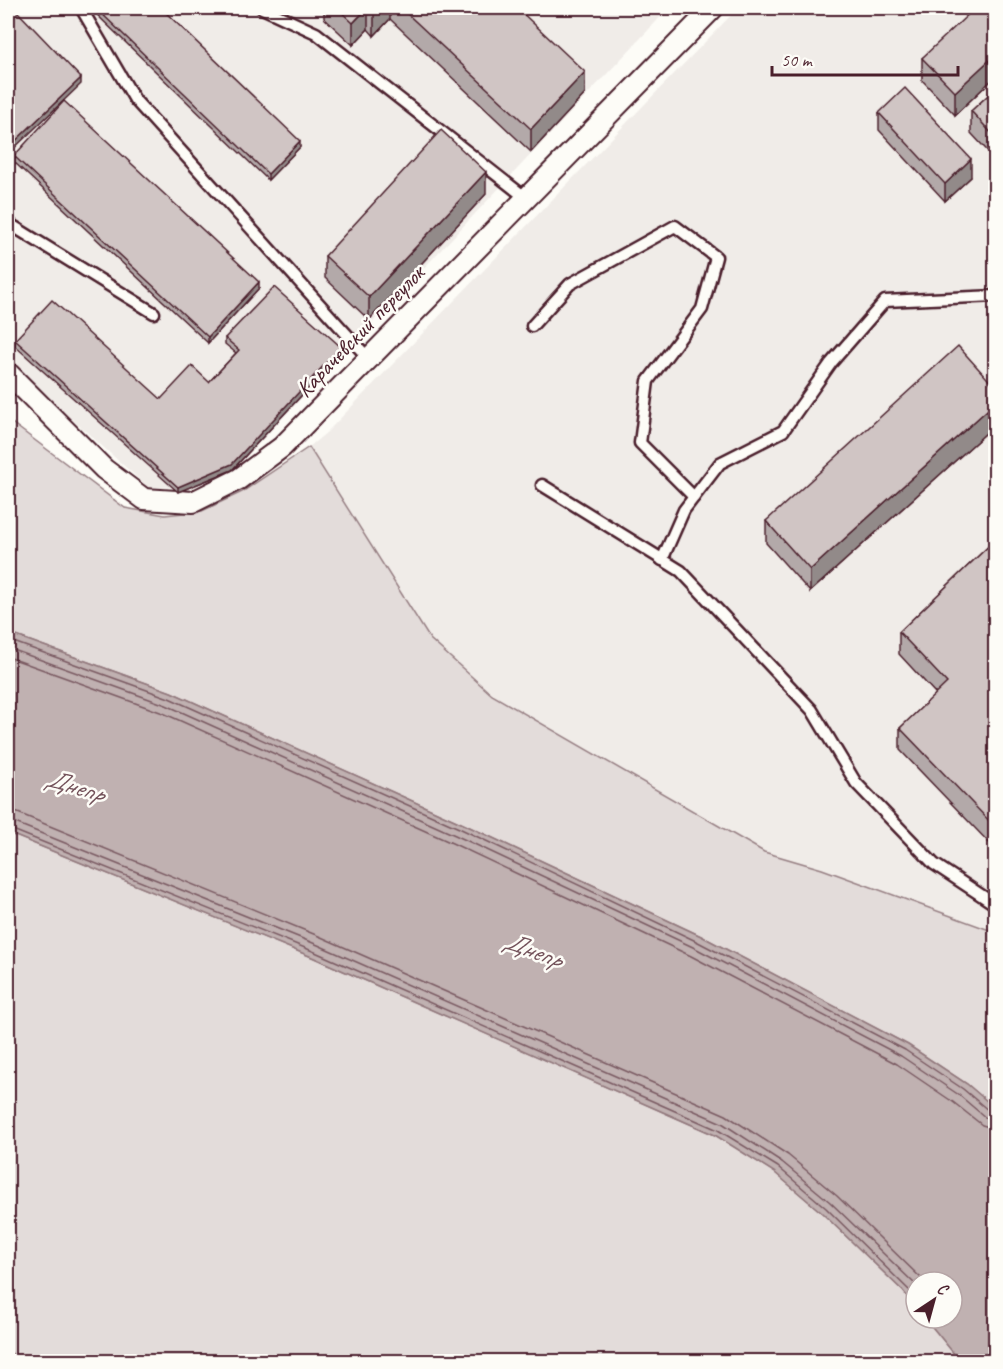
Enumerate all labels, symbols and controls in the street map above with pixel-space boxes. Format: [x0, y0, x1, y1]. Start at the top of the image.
scale bar [772, 39, 958, 77]
text: 50 m [781, 49, 814, 71]
street label: Карачевский переулок [289, 257, 432, 404]
water label: Днепр [41, 761, 111, 811]
water label: Днепр [499, 924, 569, 977]
north arrow [904, 1270, 964, 1330]
text: С [933, 1278, 953, 1300]

